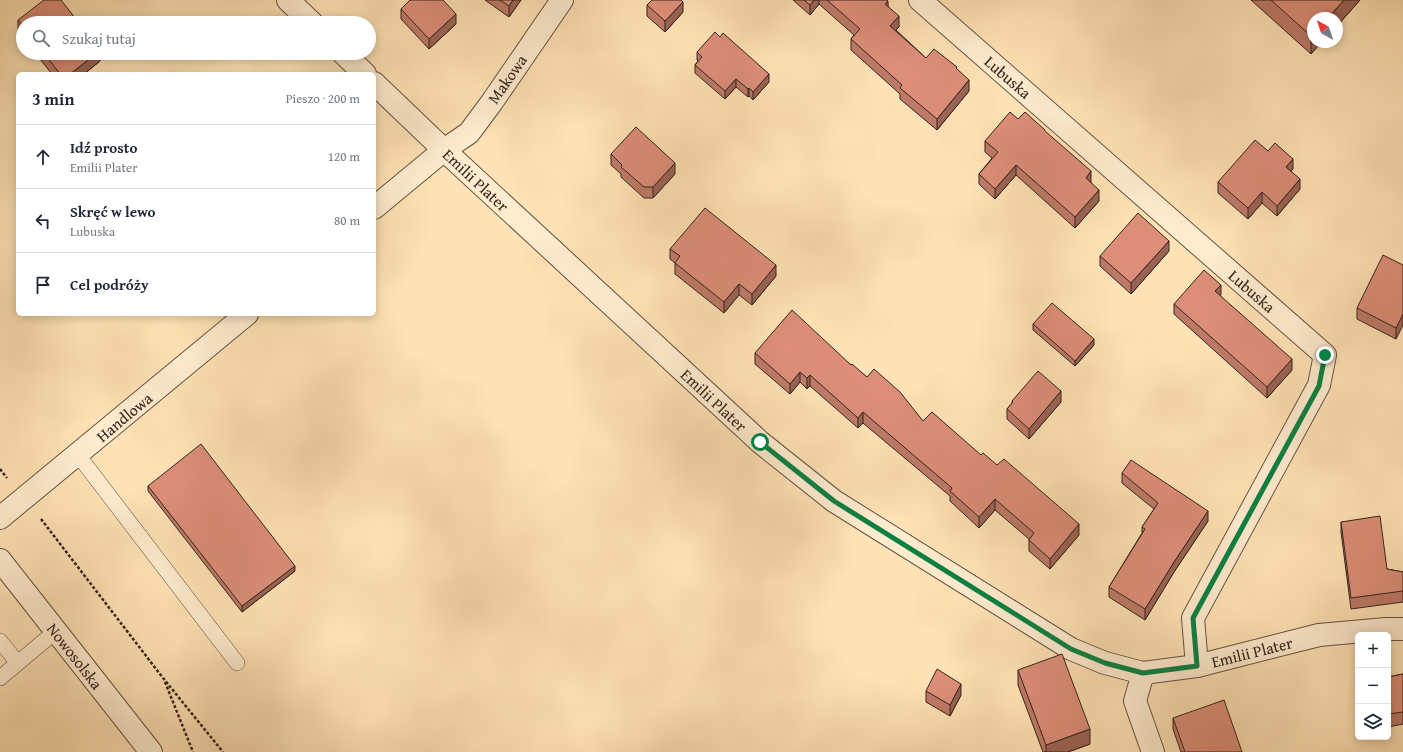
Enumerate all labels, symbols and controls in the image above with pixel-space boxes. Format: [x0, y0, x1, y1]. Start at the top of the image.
north arrow [1307, 12, 1343, 48]
search box [16, 16, 376, 60]
icon: search [30, 27, 52, 49]
text: Szukaj tutaj [62, 28, 136, 49]
street label: Makowa [481, 49, 533, 108]
street label: Lubuska [979, 50, 1037, 105]
text: 3 min [32, 86, 74, 111]
text: Pieszo · 200 m [286, 89, 360, 108]
text: Idź prosto [70, 137, 137, 158]
street label: Emilii Plater [437, 143, 515, 217]
icon: ahead [32, 146, 54, 168]
text: 120 m [328, 147, 360, 166]
text: Emilii Plater [70, 158, 138, 177]
text: Skręć w lewo [70, 201, 156, 222]
icon: left [32, 210, 54, 232]
text: 80 m [334, 211, 360, 230]
text: Lubuska [70, 222, 115, 241]
street label: Lubuska [1223, 264, 1281, 319]
icon: arrive [32, 274, 54, 296]
text: Cel podróży [70, 274, 149, 295]
route end [1316, 346, 1334, 364]
street label: Emilii Plater [675, 363, 753, 437]
street label: Handlowa [91, 386, 158, 448]
route start [751, 433, 769, 451]
street label: Nowosolska [41, 618, 109, 695]
street label: Emilii Plater [1209, 630, 1296, 674]
map controls [1355, 632, 1391, 740]
button: + [1355, 632, 1391, 668]
button: − [1355, 668, 1391, 704]
button: layers [1355, 704, 1391, 740]

